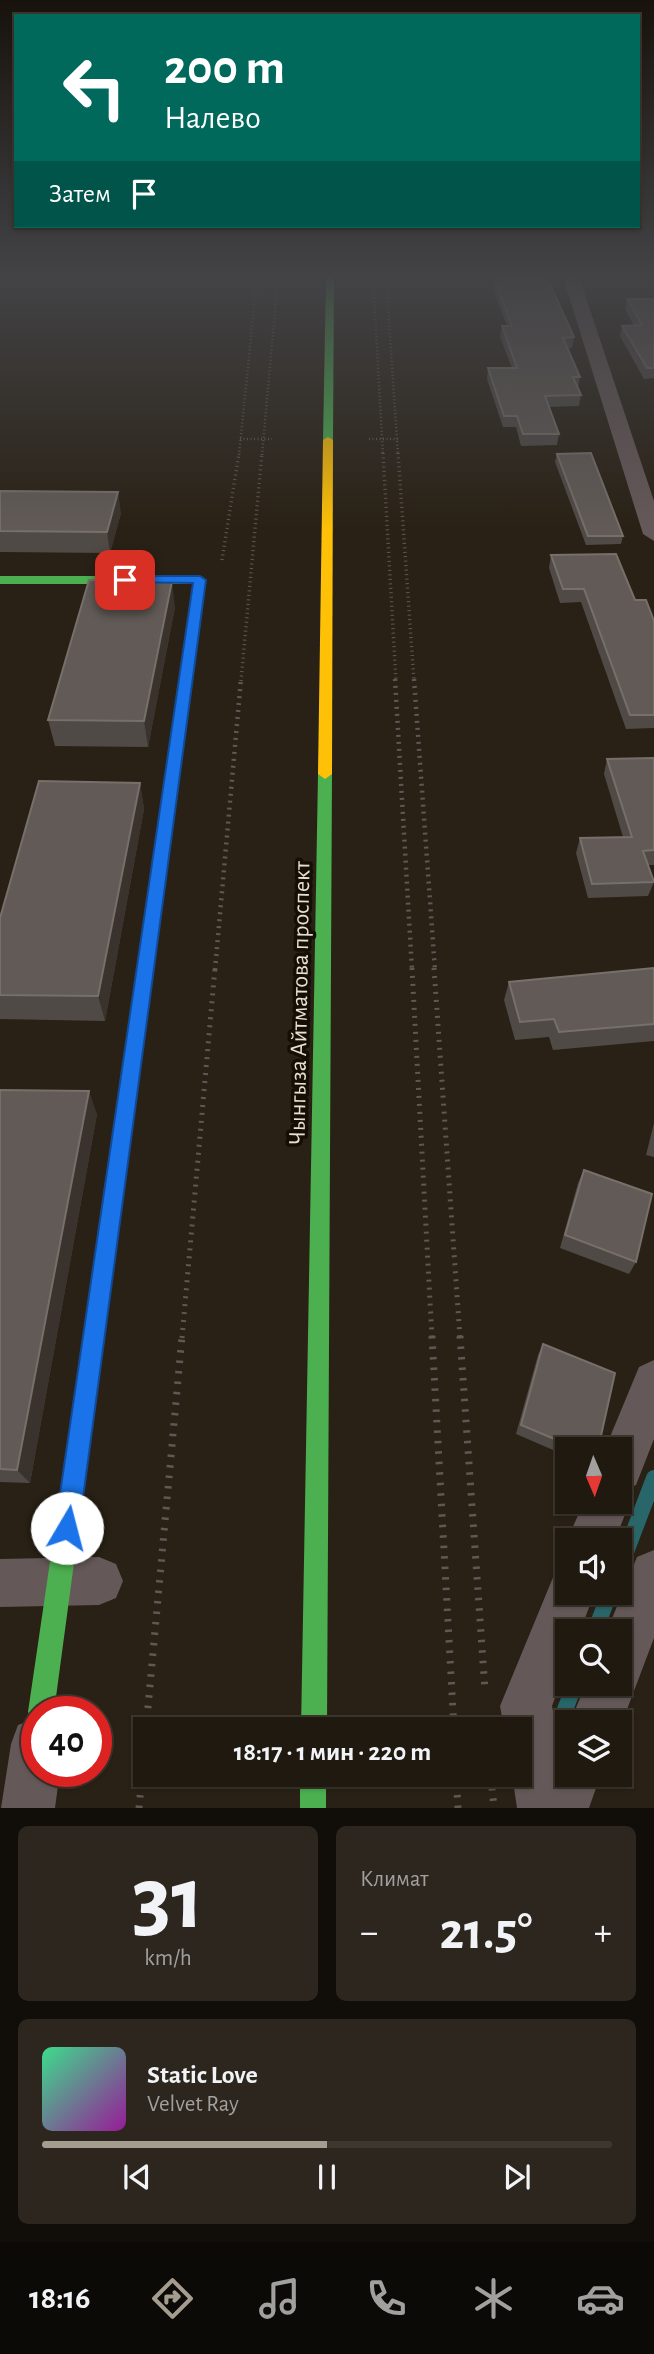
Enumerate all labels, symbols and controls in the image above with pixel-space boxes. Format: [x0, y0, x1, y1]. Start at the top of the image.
icon: left [49, 42, 140, 133]
text: 200 m [164, 44, 285, 93]
text: Налево [164, 102, 261, 134]
icon: arrive [125, 175, 163, 213]
text: Затем [49, 181, 111, 207]
pin [95, 550, 155, 610]
icon: arrive [106, 561, 144, 599]
street label: Чынгыза Айтматова проспект [286, 861, 314, 1145]
north arrow [555, 1437, 632, 1514]
map controls [555, 1437, 632, 1787]
position arrow [30, 1491, 104, 1565]
button: sound [555, 1528, 632, 1605]
button: search [555, 1619, 632, 1696]
speed limit sign: 40 [21, 1696, 112, 1787]
button: layers [555, 1710, 632, 1787]
text: 18:17 · 1 мин · 220 m [234, 1739, 431, 1765]
text: 31 [132, 1854, 204, 1945]
text: Климат [360, 1868, 429, 1891]
text: 21.5° [440, 1906, 532, 1958]
text: − [360, 1914, 378, 1952]
text: + [594, 1914, 612, 1952]
text: km/h [144, 1947, 192, 1970]
text: Static Love [147, 2062, 258, 2088]
text: Velvet Ray [147, 2093, 239, 2116]
icon: previous [118, 2158, 156, 2196]
icon: pause [308, 2158, 346, 2196]
icon: next [498, 2158, 536, 2196]
icon: directions [148, 2274, 197, 2323]
icon: music [255, 2274, 304, 2323]
icon: phone [362, 2274, 411, 2323]
icon: climate [469, 2274, 518, 2323]
icon: car [576, 2274, 625, 2323]
text: 18:16 [29, 2282, 91, 2314]

